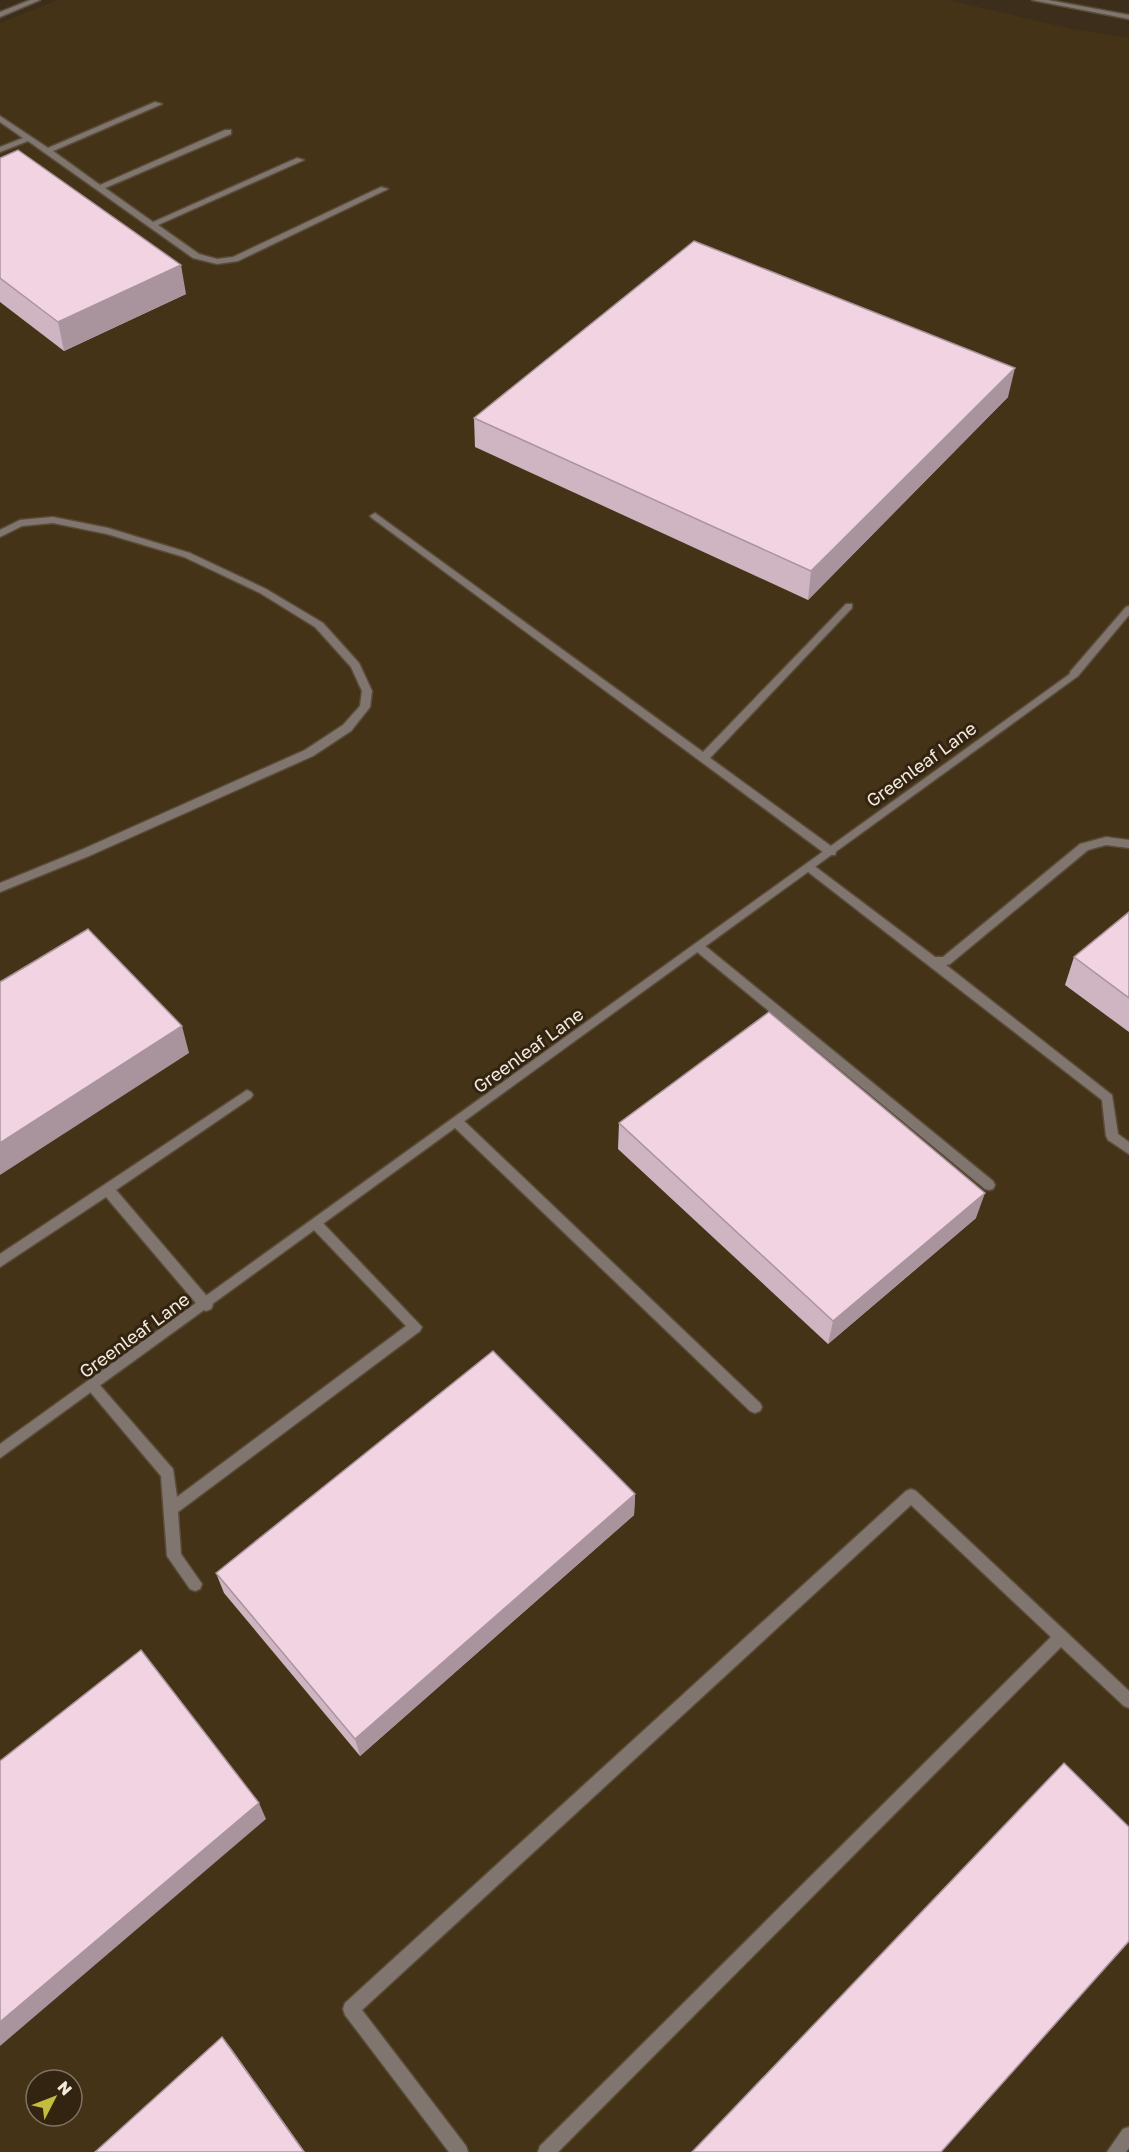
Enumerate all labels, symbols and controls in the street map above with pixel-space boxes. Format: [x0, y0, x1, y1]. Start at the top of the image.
street label: Greenleaf Lane [862, 717, 980, 811]
street label: Greenleaf Lane [469, 1003, 587, 1097]
street label: Greenleaf Lane [75, 1288, 193, 1382]
north arrow [24, 2068, 84, 2128]
text: N [54, 2077, 77, 2099]

